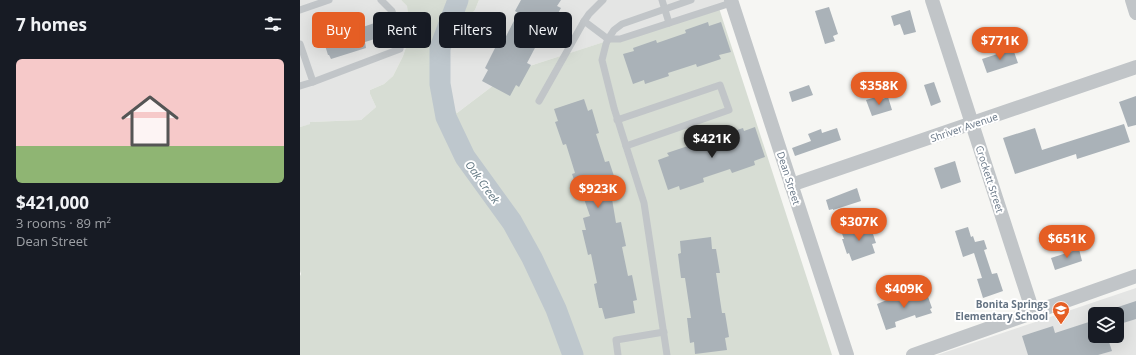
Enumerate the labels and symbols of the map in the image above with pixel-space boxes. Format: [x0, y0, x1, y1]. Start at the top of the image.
pin: $771K [972, 27, 1028, 61]
pin: $358K [851, 72, 907, 106]
street label: Shriver Avenue [928, 109, 1000, 145]
pin: $421K [684, 125, 740, 159]
street label: Crockett Street [973, 144, 1008, 215]
street label: Dean Street [774, 150, 804, 207]
water label: Oak Creek [462, 158, 504, 207]
pin: $923K [570, 175, 626, 209]
pin: $307K [831, 208, 887, 242]
pin: $651K [1039, 225, 1095, 259]
pin: $409K [876, 275, 932, 309]
place label: Bonita Springs Elementary School [955, 297, 1048, 323]
school or university icon: Bonita Springs Elementary School [1051, 300, 1071, 325]

